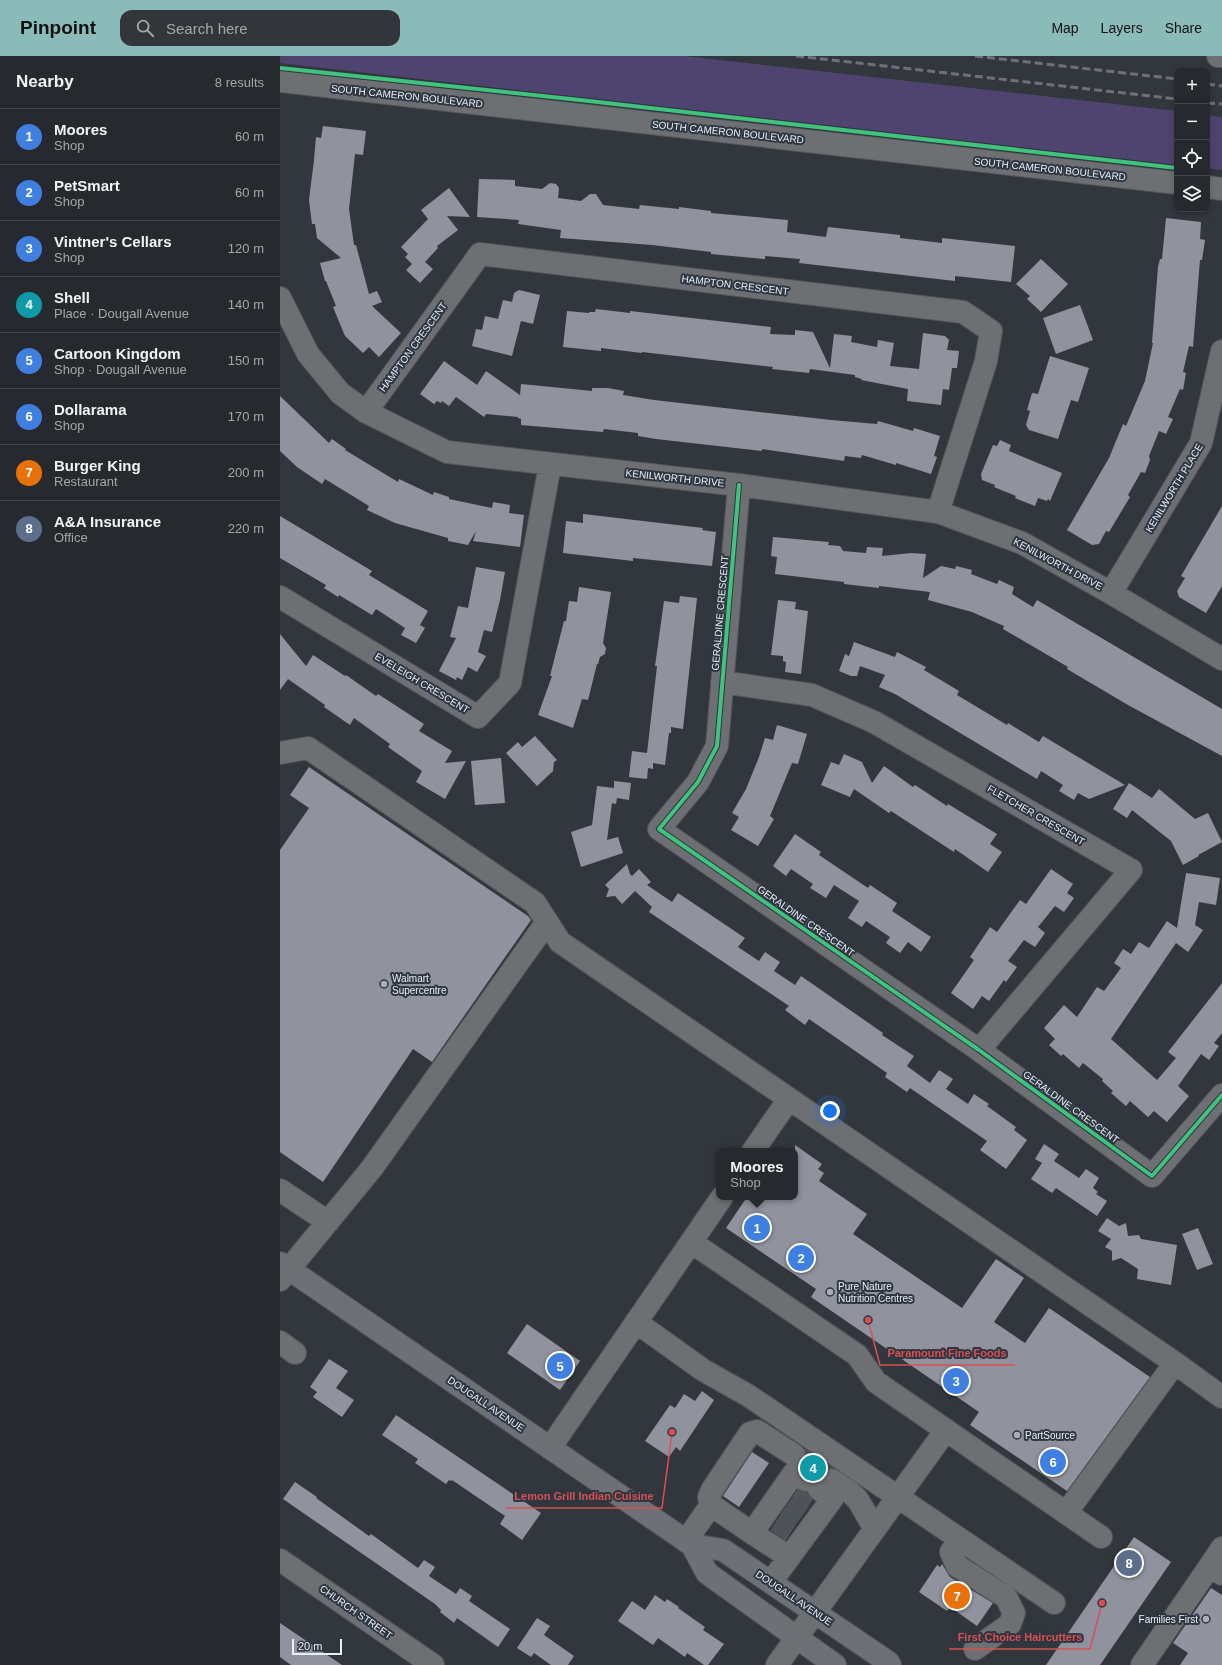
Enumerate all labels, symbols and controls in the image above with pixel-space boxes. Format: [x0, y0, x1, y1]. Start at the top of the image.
search box [120, 10, 400, 46]
text: Pinpoint [20, 17, 96, 38]
icon: search [134, 17, 156, 39]
text: Search here [166, 20, 248, 37]
text: Map [1051, 20, 1079, 36]
text: Layers [1101, 20, 1143, 36]
text: Share [1165, 20, 1202, 36]
map controls [1174, 68, 1210, 212]
button: + [1174, 68, 1210, 104]
text: Nearby [16, 72, 74, 91]
text: 8 results [215, 75, 264, 90]
street label: SOUTH CAMERON BOULEVARD [331, 83, 483, 109]
button: − [1174, 104, 1210, 140]
street label: SOUTH CAMERON BOULEVARD [652, 119, 804, 145]
text: Moores [54, 121, 107, 138]
text: 1 [25, 129, 33, 144]
text: 60 m [235, 129, 264, 144]
text: Shop [54, 138, 84, 153]
button: locate [1174, 140, 1210, 176]
street label: SOUTH CAMERON BOULEVARD [974, 156, 1126, 182]
button: layers [1174, 176, 1210, 212]
text: PetSmart [54, 177, 120, 194]
text: 2 [25, 185, 33, 200]
text: 60 m [235, 185, 264, 200]
text: Shop [54, 194, 84, 209]
text: Vintner's Cellars [54, 233, 172, 250]
text: 3 [25, 241, 33, 256]
text: 120 m [228, 241, 264, 256]
text: Shop [54, 250, 84, 265]
street label: HAMPTON CRESCENT [681, 273, 789, 297]
text: Shell [54, 289, 90, 306]
text: 4 [25, 297, 33, 312]
text: 140 m [228, 297, 264, 312]
street label: HAMPTON CRESCENT [377, 300, 449, 394]
text: Place · Dougall Avenue [54, 306, 189, 321]
text: Cartoon Kingdom [54, 345, 181, 362]
text: 5 [25, 353, 33, 368]
text: 150 m [228, 353, 264, 368]
text: Shop · Dougall Avenue [54, 362, 187, 377]
text: Dollarama [54, 401, 127, 418]
text: 6 [25, 409, 33, 424]
text: 170 m [228, 409, 264, 424]
text: Shop [54, 418, 84, 433]
street label: KENILWORTH PLACE [1143, 441, 1205, 534]
text: Burger King [54, 457, 141, 474]
text: 7 [25, 465, 33, 480]
text: 200 m [228, 465, 264, 480]
street label: KENILWORTH DRIVE [625, 467, 725, 489]
text: Restaurant [54, 474, 118, 489]
text: A&A Insurance [54, 513, 161, 530]
text: 8 [25, 521, 33, 536]
text: 220 m [228, 521, 264, 536]
text: Office [54, 530, 88, 545]
street label: KENILWORTH DRIVE [1012, 536, 1105, 592]
street label: GERALDINE CRESCENT [709, 555, 731, 671]
street label: EVELEIGH CRESCENT [373, 651, 471, 715]
street label: FLETCHER CRESCENT [985, 783, 1087, 847]
street label: GERALDINE CRESCENT [756, 883, 856, 959]
place label: Walmart Supercentre [392, 973, 447, 996]
marker: Walmart Supercentre [379, 979, 389, 989]
street label: GERALDINE CRESCENT [1021, 1069, 1121, 1145]
your location [820, 1101, 840, 1121]
popup [716, 1148, 798, 1200]
text: Moores [730, 1158, 784, 1175]
text: Shop [730, 1175, 761, 1190]
pin: 1 [744, 1213, 770, 1243]
pin: 2 [788, 1243, 814, 1273]
place label: Pure Nature Nutrition Centres [838, 1281, 913, 1304]
marker: Pure Nature Nutrition Centres [825, 1287, 835, 1297]
callout: Paramount Fine Foods [880, 1342, 1015, 1365]
text: Paramount Fine Foods [887, 1347, 1007, 1359]
pin: 5 [547, 1351, 573, 1381]
pin: 3 [943, 1366, 969, 1396]
street label: DOUGALL AVENUE [446, 1374, 527, 1434]
marker: PartSource [1012, 1430, 1022, 1440]
place label: PartSource [1025, 1430, 1075, 1441]
pin: 6 [1040, 1447, 1066, 1477]
pin: 4 [800, 1453, 826, 1483]
callout: Lemon Grill Indian Cuisine [506, 1485, 662, 1508]
text: Lemon Grill Indian Cuisine [514, 1490, 654, 1502]
pin: 8 [1116, 1548, 1142, 1578]
street label: DOUGALL AVENUE [754, 1568, 835, 1628]
pin: 7 [944, 1581, 970, 1611]
street label: CHURCH STREET [318, 1583, 394, 1641]
place label: Families First [1139, 1614, 1198, 1625]
marker: Families First [1201, 1614, 1211, 1624]
callout: First Choice Haircutters [949, 1626, 1090, 1649]
text: First Choice Haircutters [958, 1631, 1082, 1643]
scale bar [292, 1637, 342, 1656]
text: 20 m [298, 1640, 322, 1652]

